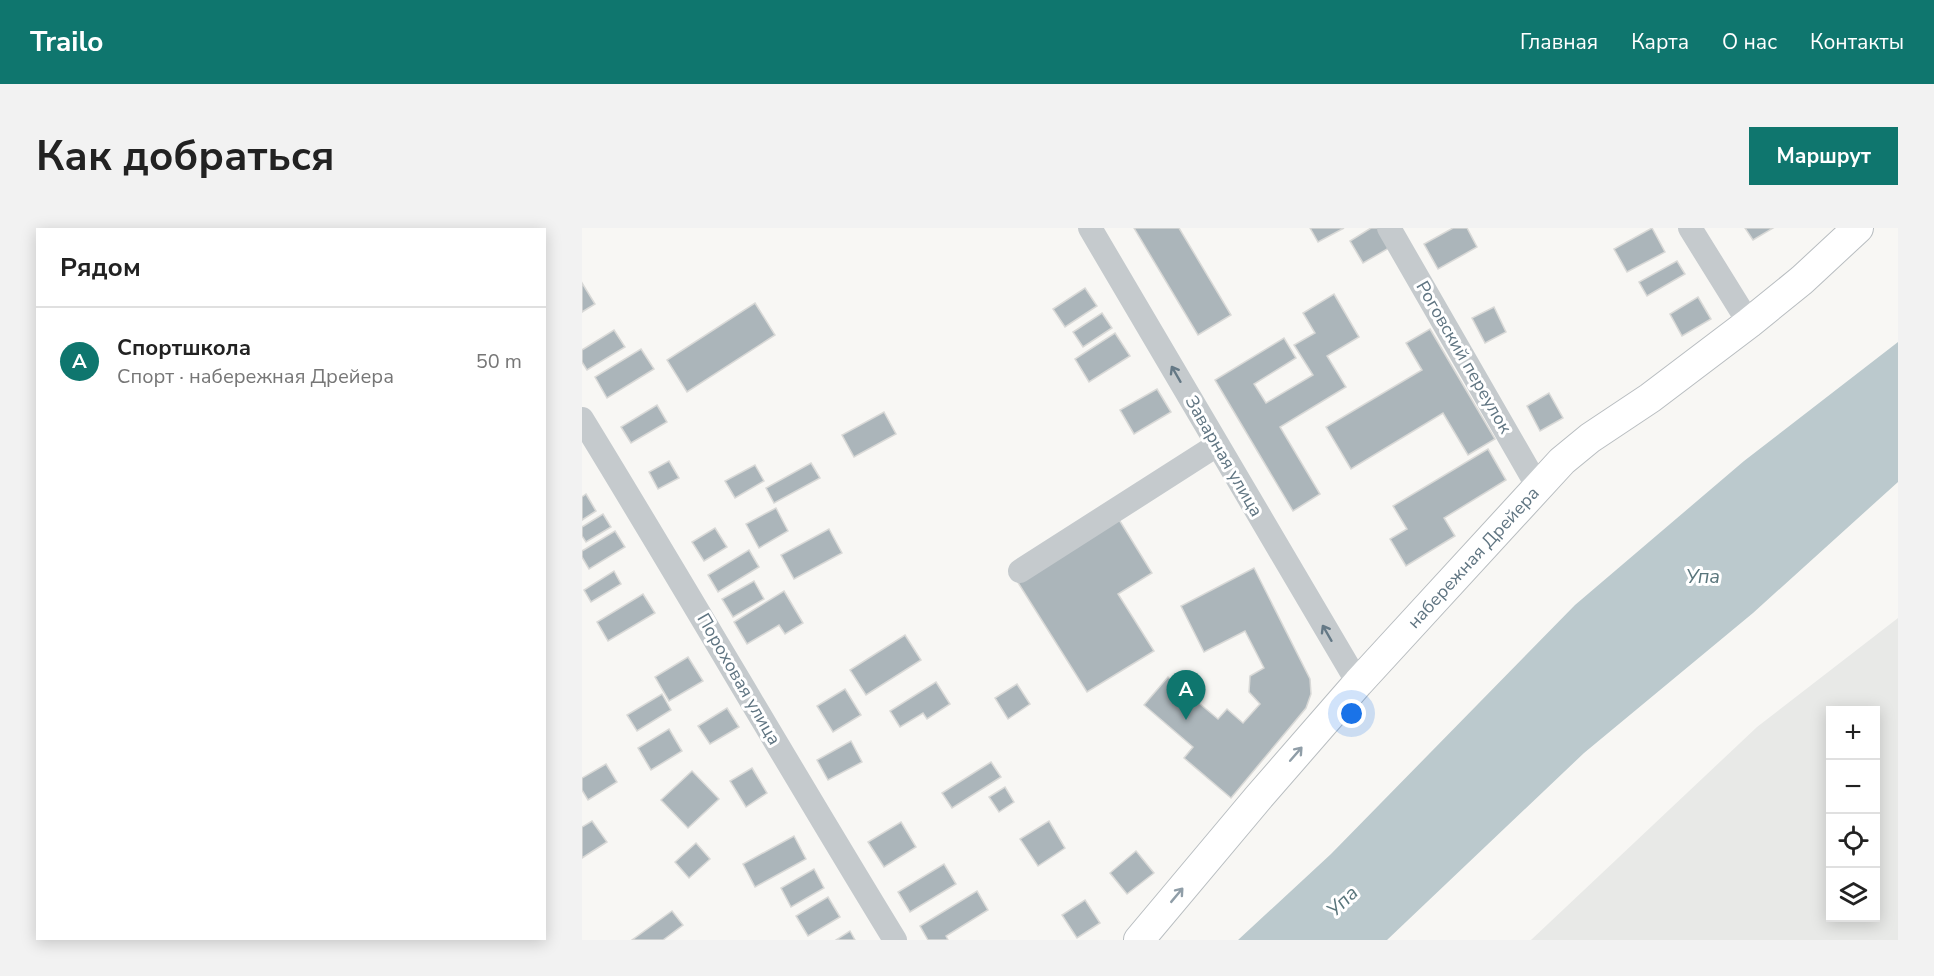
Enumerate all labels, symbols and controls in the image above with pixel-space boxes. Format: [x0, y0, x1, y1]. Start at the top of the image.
text: Trailo [30, 23, 103, 61]
text: Главная [1520, 28, 1598, 56]
text: Карта [1631, 28, 1689, 56]
text: О нас [1722, 28, 1777, 56]
text: Контакты [1810, 28, 1904, 56]
button: Маршрут [1749, 127, 1898, 185]
text: Как добраться [36, 128, 335, 185]
text: Рядом [60, 250, 141, 285]
street label: Роговский переулок [1411, 276, 1518, 438]
text: Спортшкола [117, 333, 251, 363]
text: A [72, 348, 87, 375]
text: 50 m [476, 348, 522, 375]
text: Спорт · набережная Дрейера [117, 363, 394, 390]
one-way arrow [1169, 366, 1181, 383]
street label: Заварная улица [1180, 391, 1268, 521]
street label: набережная Дрейера [1402, 481, 1545, 634]
water label: Упа [1686, 563, 1720, 590]
street label: Пороховая улица [692, 609, 786, 749]
one-way arrow [1321, 625, 1333, 642]
pin: A [1166, 670, 1206, 720]
your location [1337, 699, 1366, 728]
map controls [1826, 706, 1880, 922]
button: + [1826, 706, 1880, 760]
one-way arrow [1290, 746, 1303, 762]
button: − [1826, 760, 1880, 814]
button: locate [1826, 814, 1880, 868]
button: layers [1826, 868, 1880, 922]
water label: Упа [1321, 880, 1364, 923]
one-way arrow [1171, 888, 1184, 904]

